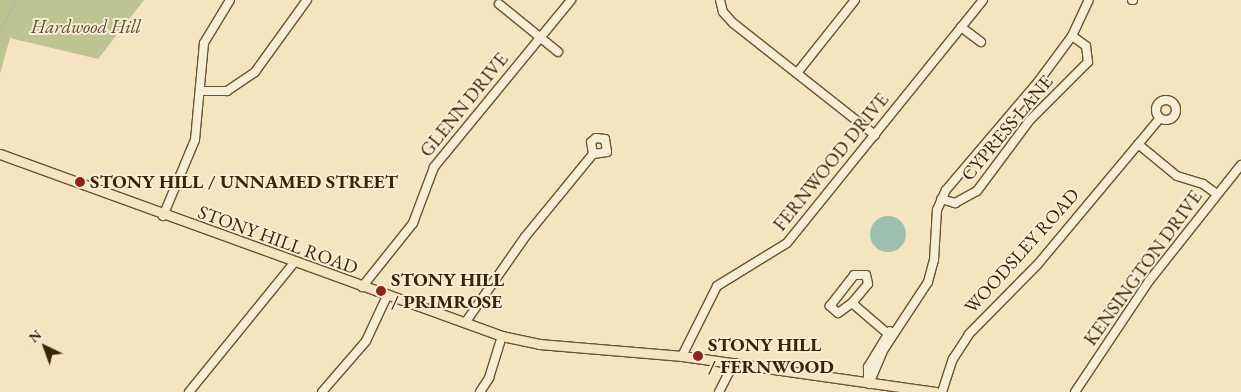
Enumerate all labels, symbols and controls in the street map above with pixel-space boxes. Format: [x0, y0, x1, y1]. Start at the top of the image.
park label: Hardwood Hill [31, 16, 141, 38]
street label: GLENN DRIVE [415, 48, 513, 162]
street label: CYPRESS LANE [956, 71, 1058, 185]
street label: FERNWOOD DRIVE [768, 88, 894, 236]
place label: STONY HILL / UNNAMED STREET [90, 171, 398, 193]
marker: STONY HILL / UNNAMED STREET [74, 176, 86, 188]
street label: WOODSLEY ROAD [960, 184, 1084, 318]
street label: KENSINGTON DRIVE [1079, 186, 1207, 350]
street label: STONY HILL ROAD [195, 201, 361, 279]
place label: STONY HILL / PRIMROSE [391, 269, 504, 313]
marker: STONY HILL / PRIMROSE [375, 285, 387, 297]
north arrow [20, 322, 70, 372]
text: N [25, 325, 45, 346]
place label: STONY HILL / FERNWOOD [708, 334, 834, 378]
marker: STONY HILL / FERNWOOD [692, 350, 704, 362]

